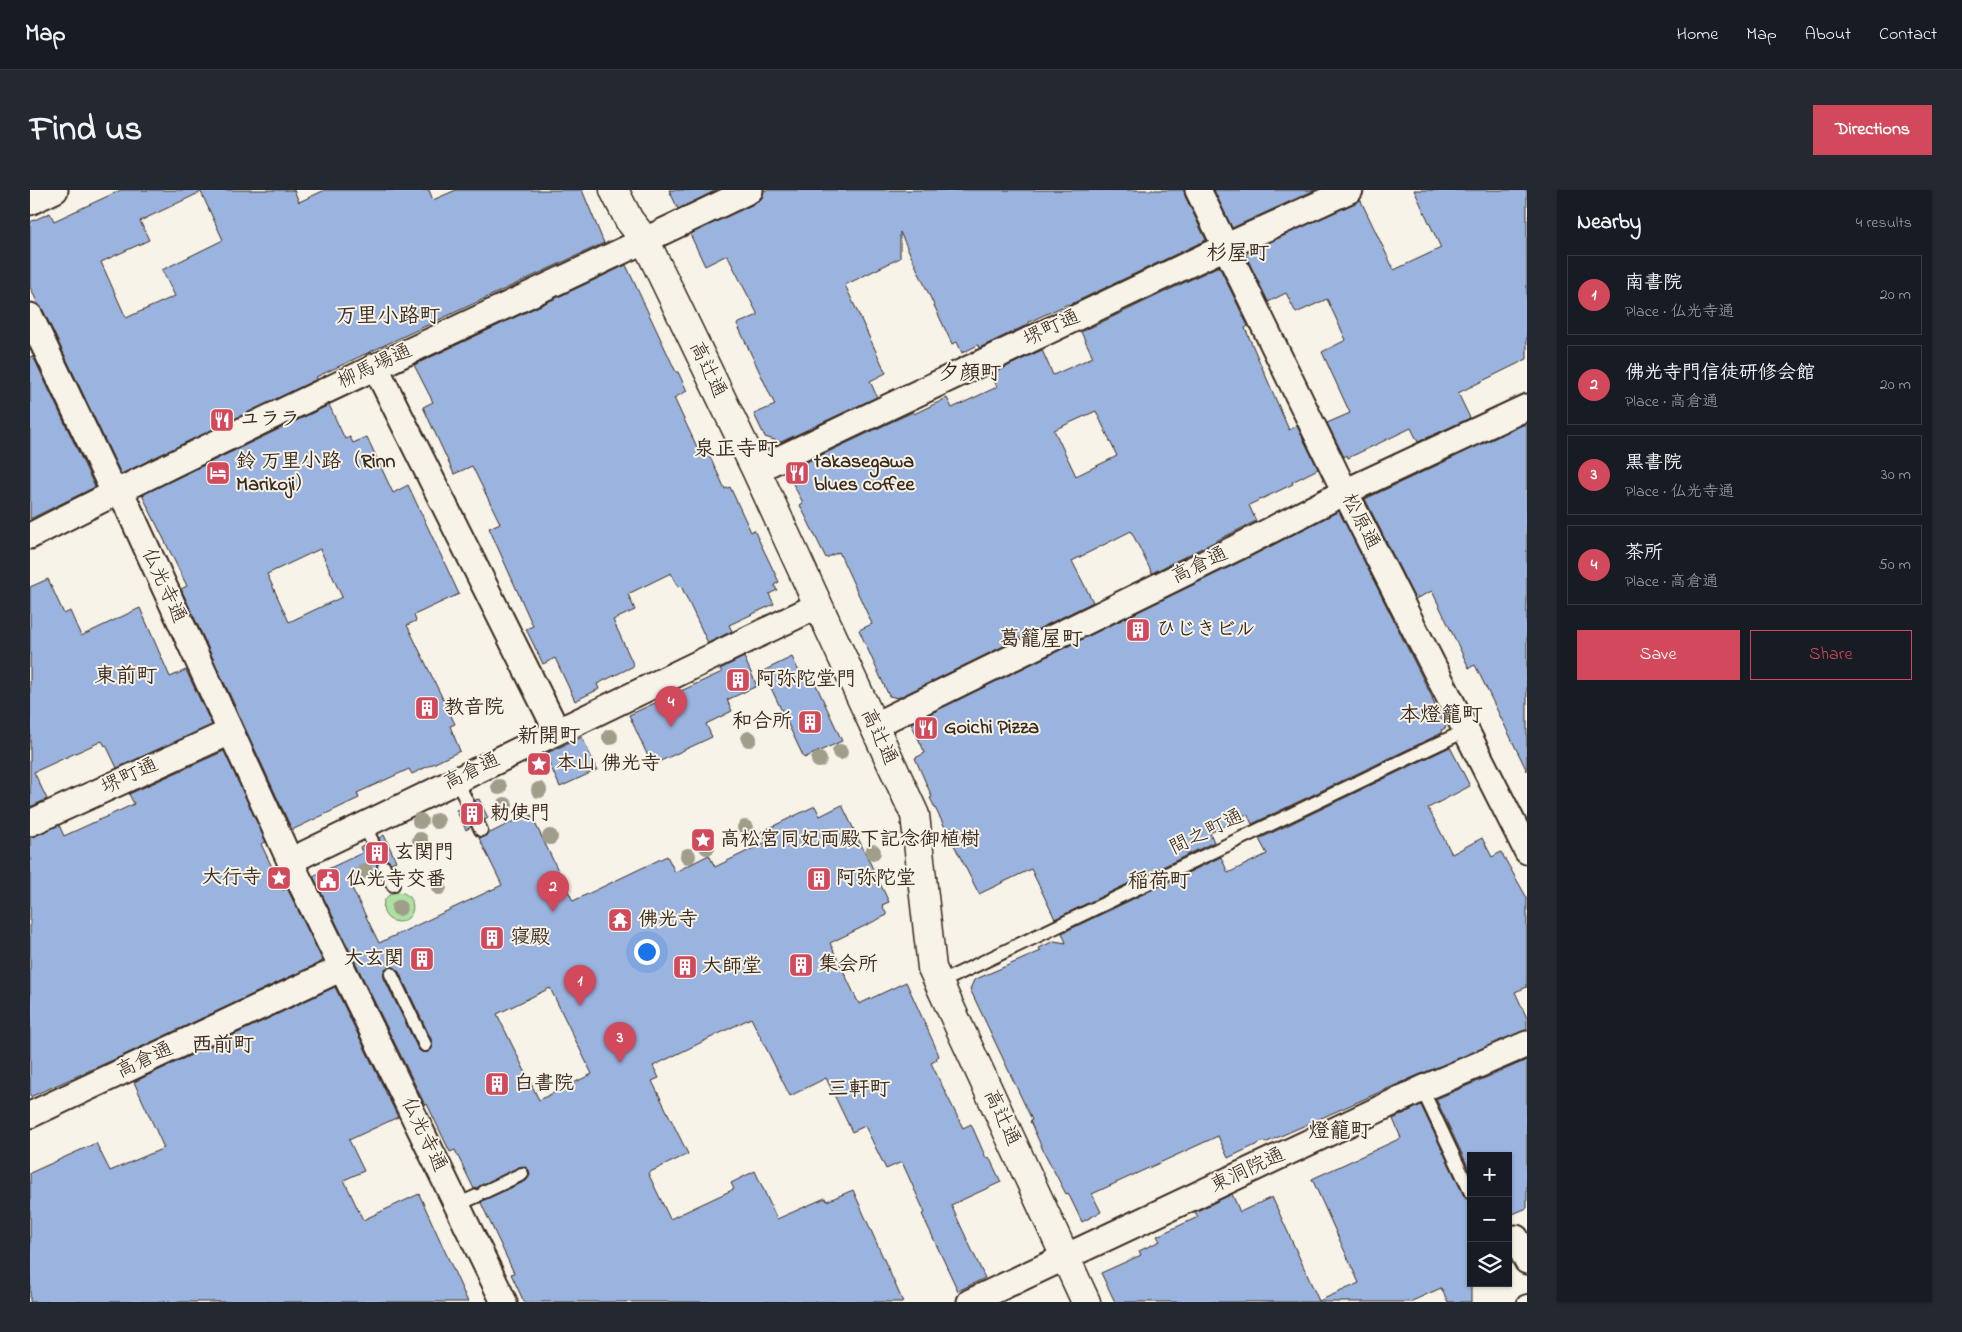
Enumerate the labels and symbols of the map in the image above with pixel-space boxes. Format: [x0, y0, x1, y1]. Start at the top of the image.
district label: 杉屋町 [1207, 239, 1270, 269]
district label: 万里小路町 [336, 302, 441, 332]
street label: 堺町通 [1019, 303, 1085, 355]
street label: 柳馬場通 [333, 337, 417, 397]
street label: 高辻通 [681, 337, 733, 403]
district label: 夕顔町 [939, 359, 1002, 389]
place label: ユララ [240, 406, 300, 435]
restaurant icon: ユララ [209, 407, 235, 433]
district label: 泉正寺町 [694, 435, 778, 465]
place label: 鈴 万里小路（Rinn Marikoji） [236, 448, 396, 500]
place label: takasegawa blues coffee [813, 448, 915, 500]
hotel icon: 鈴 万里小路（Rinn Marikoji） [205, 460, 231, 486]
restaurant icon: takasegawa blues coffee [784, 460, 810, 486]
street label: 松原通 [1333, 489, 1387, 555]
street label: 高倉通 [1167, 540, 1233, 592]
street label: 仏光寺通 [133, 544, 193, 628]
place label: ひじきビル [1156, 616, 1256, 645]
building icon: ひじきビル [1125, 617, 1151, 643]
district label: 葛籠屋町 [999, 625, 1083, 655]
district label: 東前町 [95, 662, 158, 692]
place label: 阿弥陀堂門 [756, 666, 856, 695]
building icon: 阿弥陀堂門 [725, 667, 751, 693]
pin: 4 [655, 686, 687, 727]
place label: 教音院 [444, 694, 504, 723]
building icon: 教音院 [414, 695, 440, 721]
district label: 本燈籠町 [1399, 701, 1483, 731]
street label: 高辻通 [852, 704, 904, 770]
place label: 和合所 [732, 708, 792, 737]
building icon: 和合所 [797, 709, 823, 735]
place label: Goichi Pizza [944, 714, 1039, 743]
restaurant icon: Goichi Pizza [913, 715, 939, 741]
district label: 新開町 [518, 722, 581, 752]
street label: 高倉通 [439, 746, 505, 798]
place label: 本山 佛光寺 [556, 750, 661, 779]
street label: 堺町通 [97, 751, 163, 803]
place icon: 本山 佛光寺 [526, 751, 552, 777]
place label: 勅使門 [490, 800, 550, 829]
building icon: 勅使門 [459, 801, 485, 827]
street label: 間之町通 [1165, 802, 1249, 864]
place label: 高松宮同妃両殿下記念御植樹 [720, 826, 980, 855]
place icon: 高松宮同妃両殿下記念御植樹 [690, 827, 716, 853]
place label: 玄関門 [394, 839, 454, 868]
building icon: 玄関門 [364, 840, 390, 866]
place label: 大行寺 [202, 864, 262, 893]
place icon: 大行寺 [266, 865, 292, 891]
place label: 阿弥陀堂 [836, 865, 916, 894]
place label: 仏光寺交番 [346, 866, 446, 895]
building icon: 阿弥陀堂 [806, 866, 832, 892]
public building icon: 仏光寺交番 [315, 867, 341, 893]
district label: 稲荷町 [1128, 867, 1191, 897]
pin: 2 [537, 871, 569, 912]
place label: 佛光寺 [638, 906, 698, 935]
temple icon: 佛光寺 [607, 907, 633, 933]
place label: 寝殿 [510, 924, 550, 953]
building icon: 寝殿 [479, 925, 505, 951]
your location [634, 939, 660, 965]
place label: 大玄関 [344, 945, 404, 974]
building icon: 大玄関 [409, 946, 435, 972]
place label: 集会所 [818, 951, 878, 980]
building icon: 集会所 [788, 952, 814, 978]
place label: 大師堂 [702, 953, 762, 982]
building icon: 大師堂 [672, 954, 698, 980]
pin: 1 [564, 965, 596, 1006]
pin: 3 [604, 1022, 636, 1063]
district label: 西前町 [192, 1031, 255, 1061]
street label: 高倉通 [112, 1035, 178, 1087]
place label: 白書院 [514, 1070, 574, 1099]
building icon: 白書院 [484, 1071, 510, 1097]
district label: 三軒町 [828, 1075, 891, 1105]
street label: 高辻通 [975, 1085, 1027, 1151]
street label: 仏光寺通 [392, 1093, 454, 1177]
district label: 燈籠町 [1309, 1117, 1372, 1147]
street label: 東洞院通 [1206, 1141, 1290, 1201]

